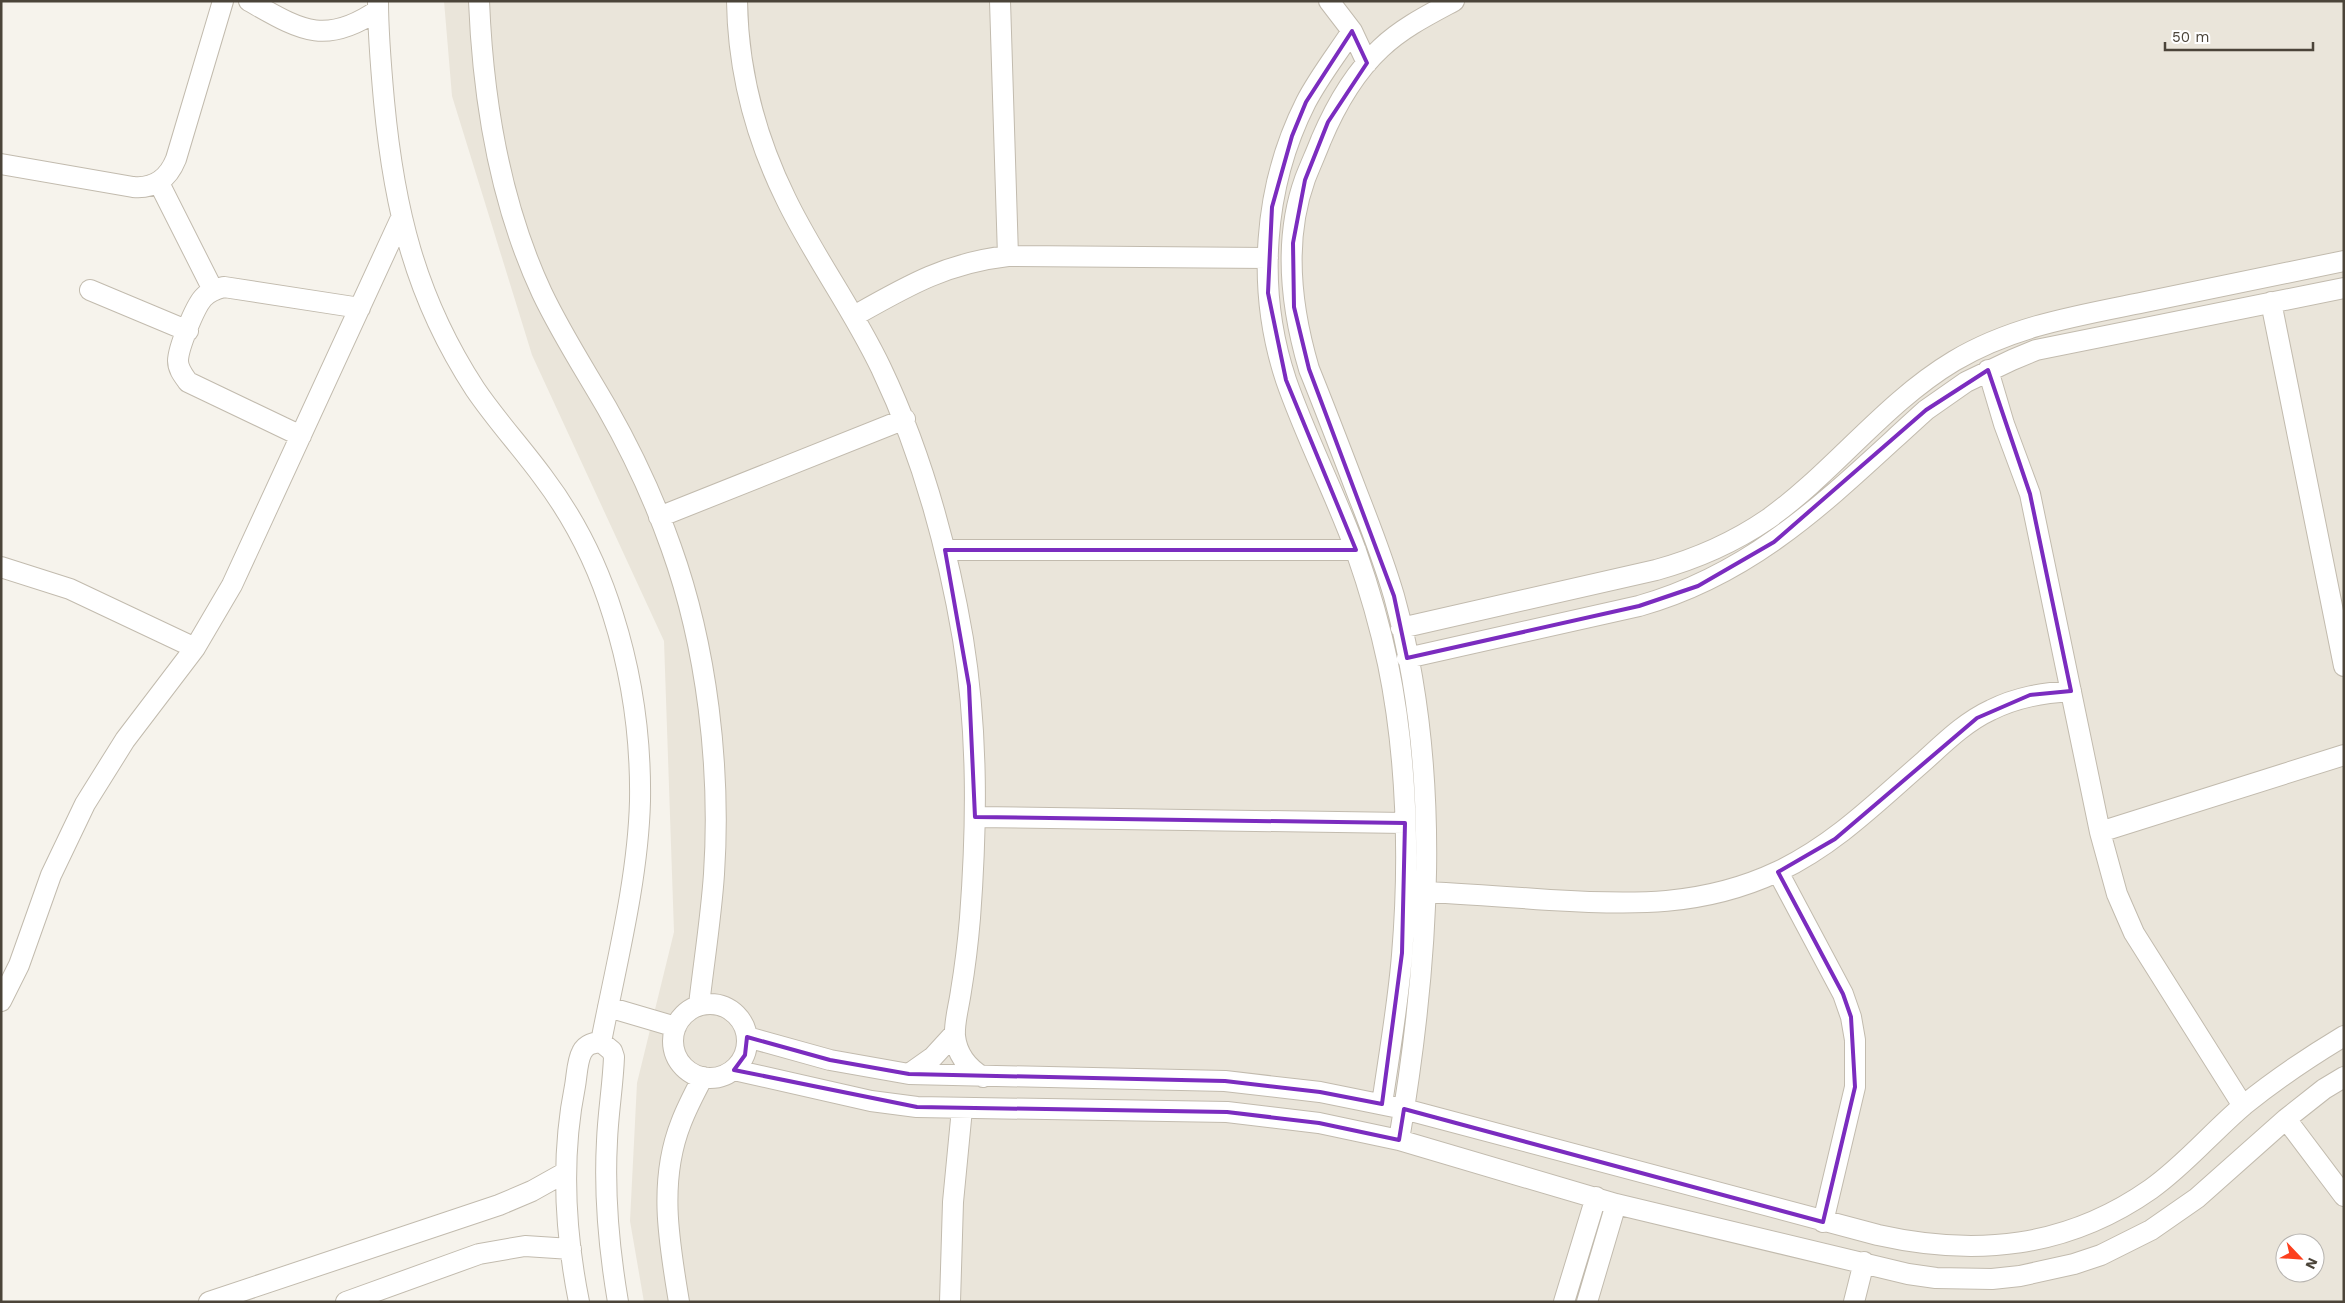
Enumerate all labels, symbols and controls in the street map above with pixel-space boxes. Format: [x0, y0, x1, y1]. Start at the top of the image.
scale bar [2165, 20, 2312, 52]
text: 50 m [2172, 28, 2209, 46]
north arrow [2275, 1233, 2325, 1283]
text: N [2302, 1255, 2321, 1272]

